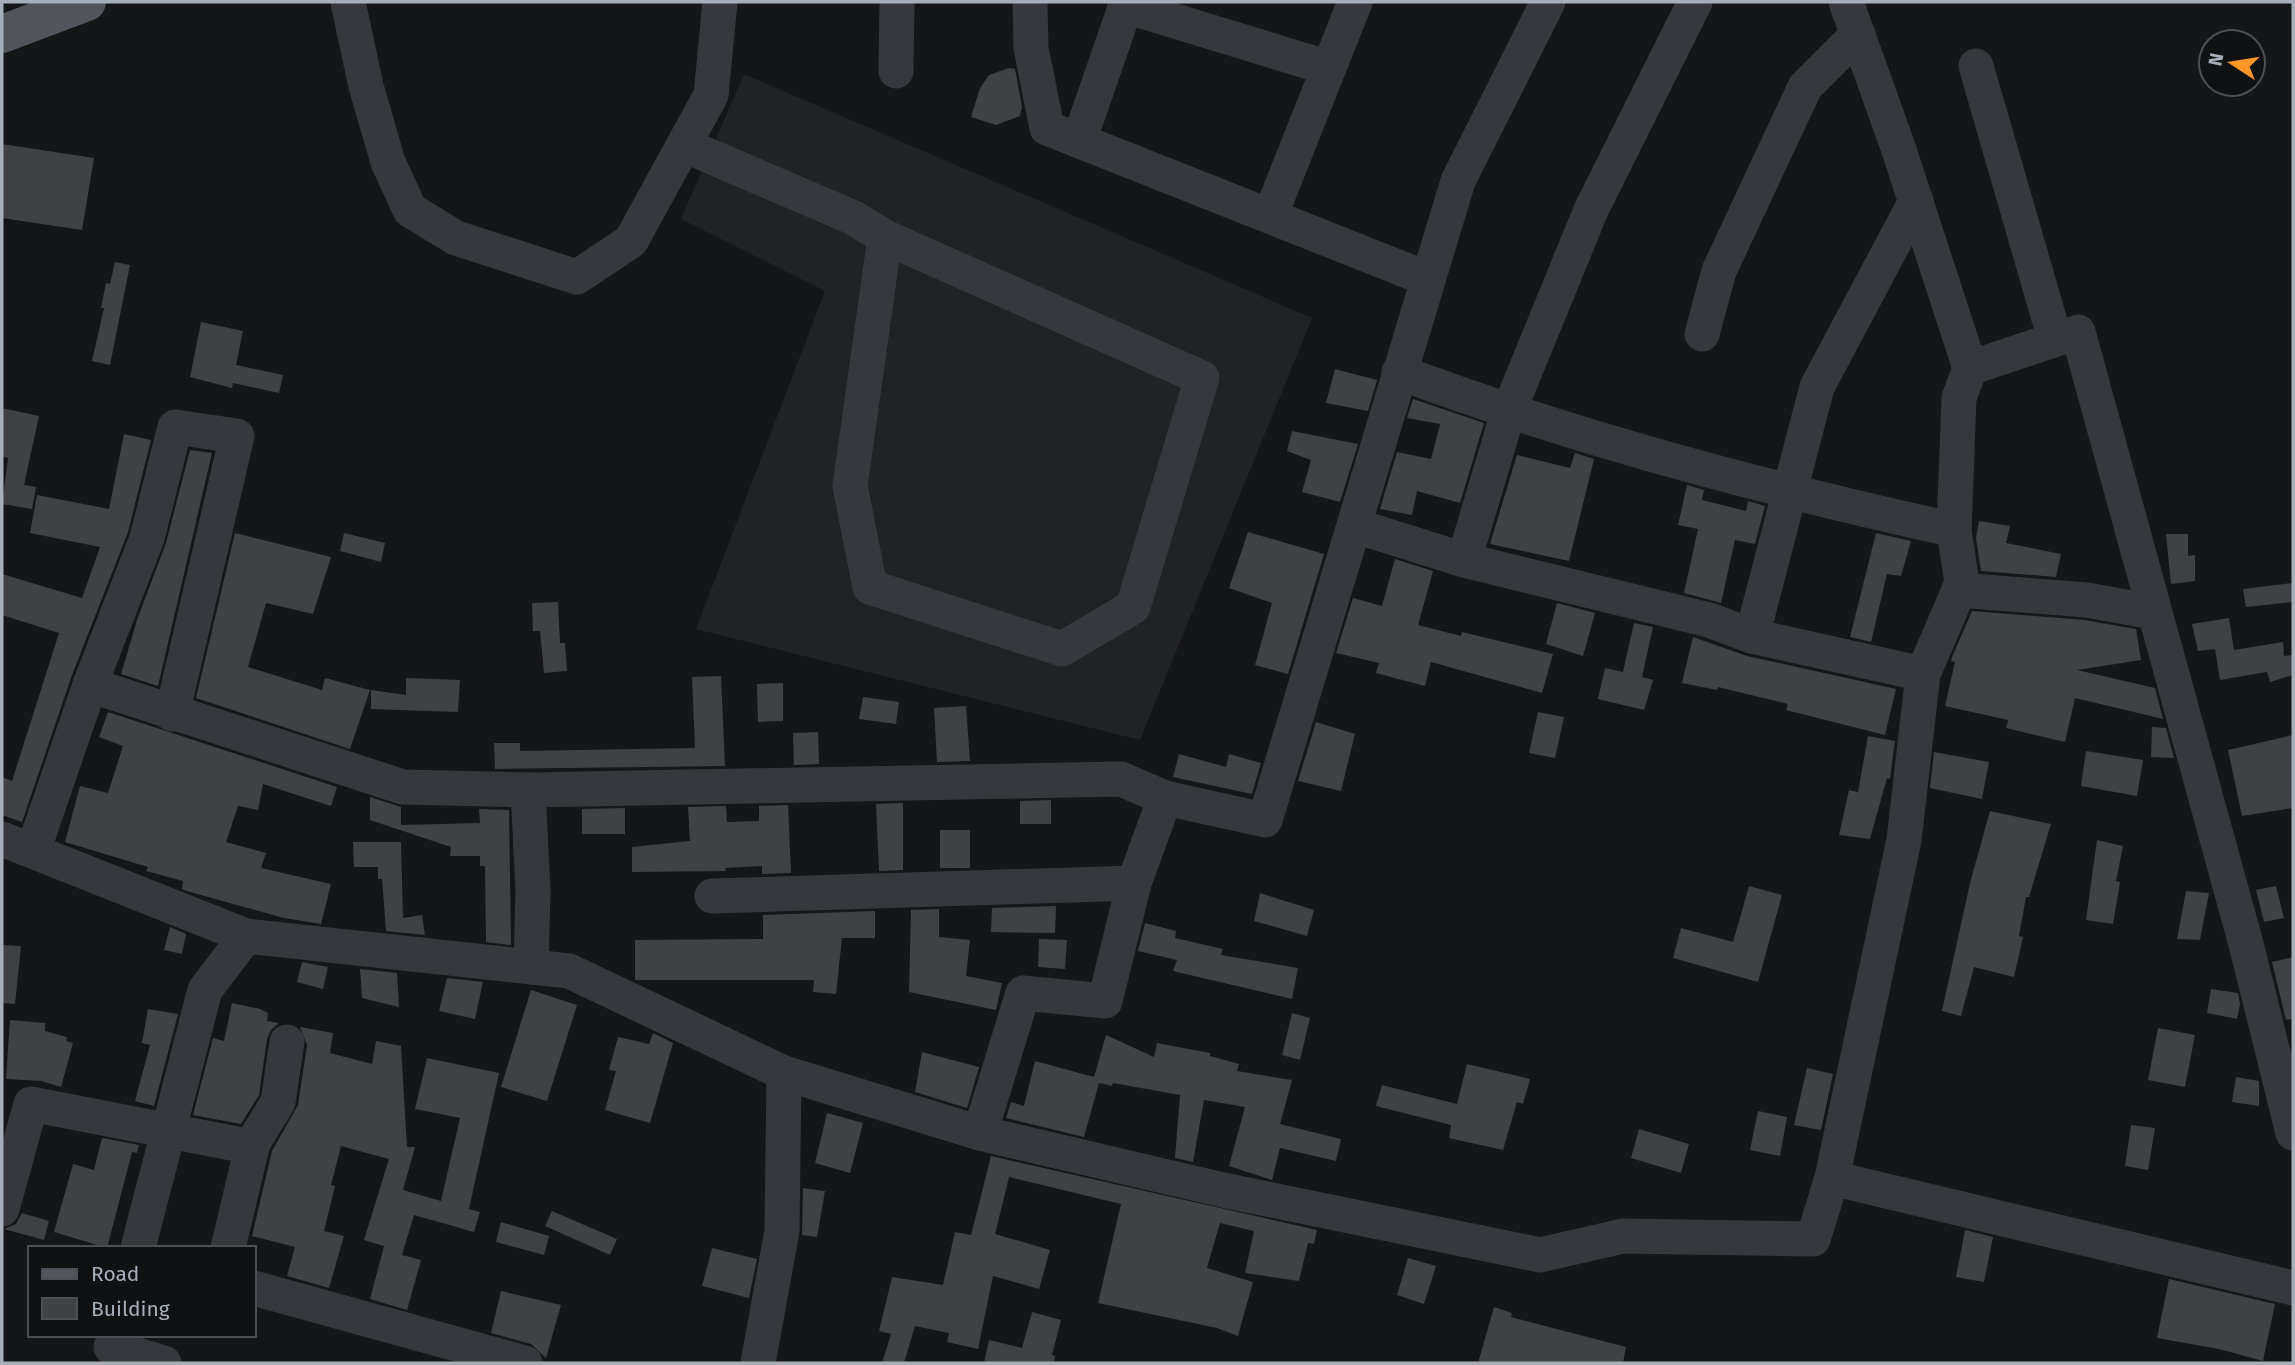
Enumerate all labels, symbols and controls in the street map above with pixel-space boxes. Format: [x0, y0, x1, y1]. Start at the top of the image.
north arrow [2197, 28, 2267, 98]
text: N [2203, 51, 2228, 68]
legend [28, 1246, 256, 1337]
text: Road [91, 1261, 139, 1287]
text: Building [91, 1296, 170, 1322]

